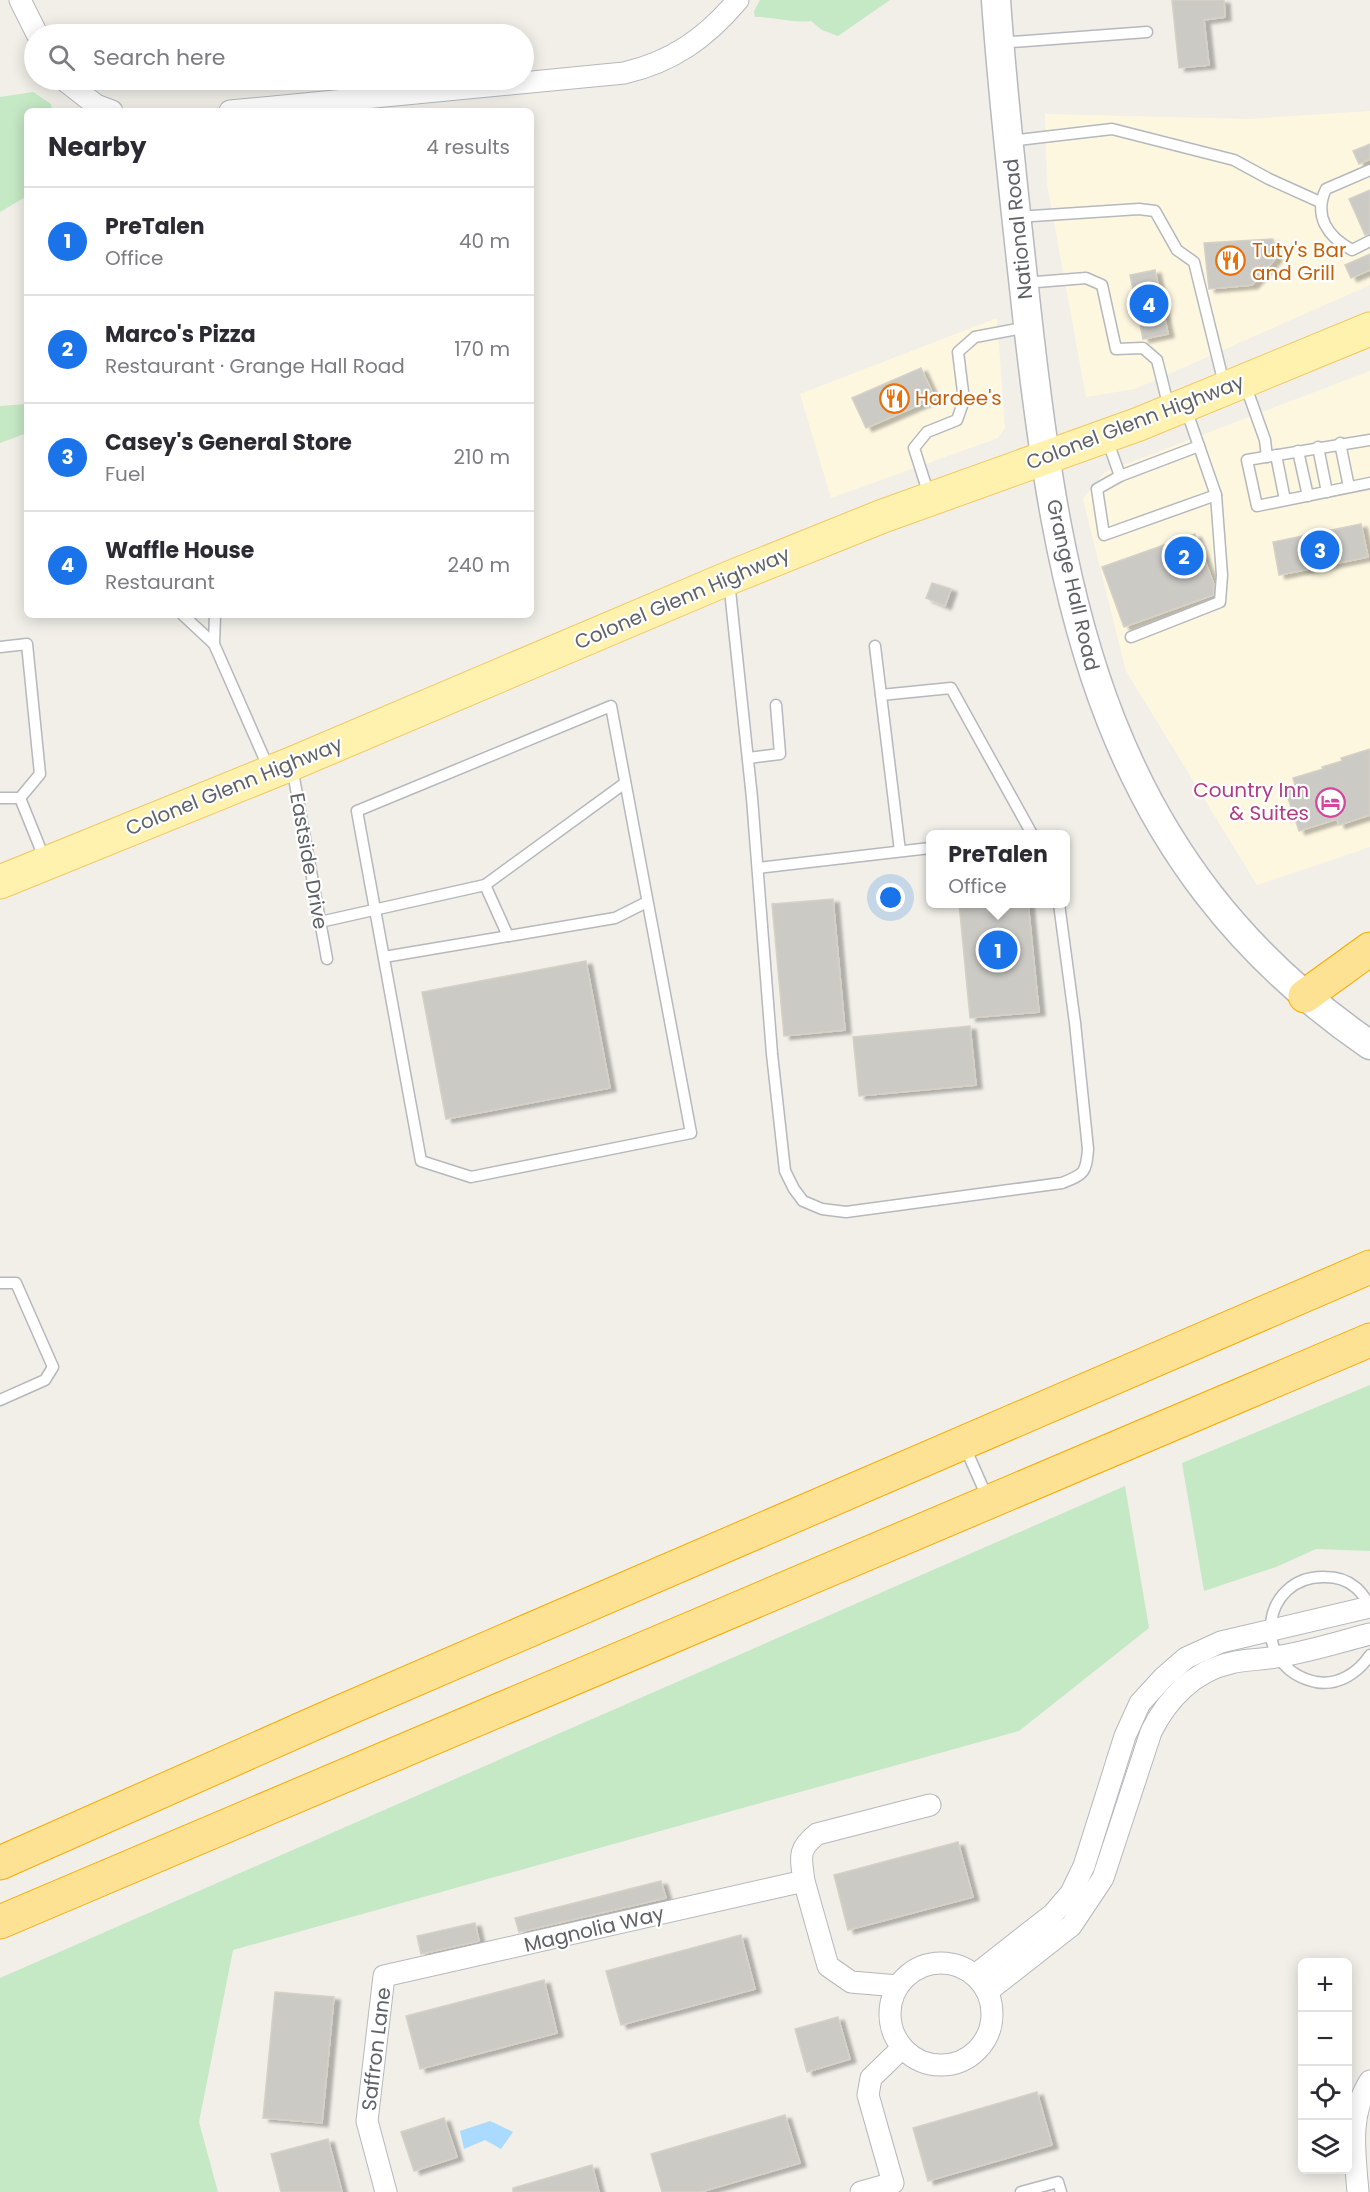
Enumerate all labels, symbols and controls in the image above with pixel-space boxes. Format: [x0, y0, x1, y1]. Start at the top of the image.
search box [24, 24, 534, 90]
icon: search [45, 41, 78, 74]
text: Search here [93, 42, 226, 73]
text: Nearby [48, 129, 146, 165]
text: 4 results [426, 133, 510, 161]
street label: National Road [997, 157, 1039, 301]
text: PreTalen [105, 211, 205, 242]
text: 1 [64, 227, 71, 255]
text: 40 m [459, 227, 510, 255]
place label: Tuty's Bar and Grill [1252, 236, 1346, 287]
text: Office [105, 244, 163, 272]
restaurant icon: Tuty's Bar and Grill [1215, 245, 1247, 277]
pin: 4 [1130, 282, 1168, 326]
text: Marco's Pizza [105, 319, 256, 350]
text: 2 [62, 335, 73, 363]
text: 170 m [454, 335, 510, 363]
text: Restaurant · Grange Hall Road [105, 352, 405, 380]
street label: Colonel Glenn Highway [1022, 367, 1248, 477]
restaurant icon: Hardee's [878, 382, 910, 414]
place label: Hardee's [915, 384, 1002, 412]
text: Casey's General Store [105, 427, 352, 458]
text: 3 [61, 443, 74, 471]
text: 210 m [454, 443, 510, 471]
text: Fuel [105, 460, 145, 488]
street label: Grange Hall Road [1040, 497, 1106, 673]
pin: 3 [1300, 528, 1340, 572]
pin: 2 [1164, 534, 1204, 578]
text: Waffle House [105, 535, 254, 566]
street label: Colonel Glenn Highway [570, 540, 794, 656]
text: 4 [61, 551, 74, 579]
text: 240 m [447, 551, 510, 579]
text: Restaurant [105, 568, 215, 596]
street label: Colonel Glenn Highway [121, 730, 347, 842]
place label: Country Inn & Suites [1193, 776, 1309, 827]
hotel icon: Country Inn & Suites [1314, 786, 1346, 818]
street label: Eastside Drive [283, 790, 335, 932]
popup [926, 830, 1070, 908]
text: PreTalen [948, 839, 1048, 870]
text: Office [948, 872, 1007, 900]
your location [876, 883, 905, 912]
pin: 1 [978, 928, 1018, 972]
street label: Magnolia Way [521, 1899, 667, 1959]
map controls [1298, 1958, 1352, 2174]
button: + [1298, 1958, 1352, 2012]
street label: Saffron Lane [355, 1986, 397, 2112]
button: − [1298, 2012, 1352, 2066]
button: locate [1298, 2066, 1352, 2120]
button: layers [1298, 2120, 1352, 2174]

